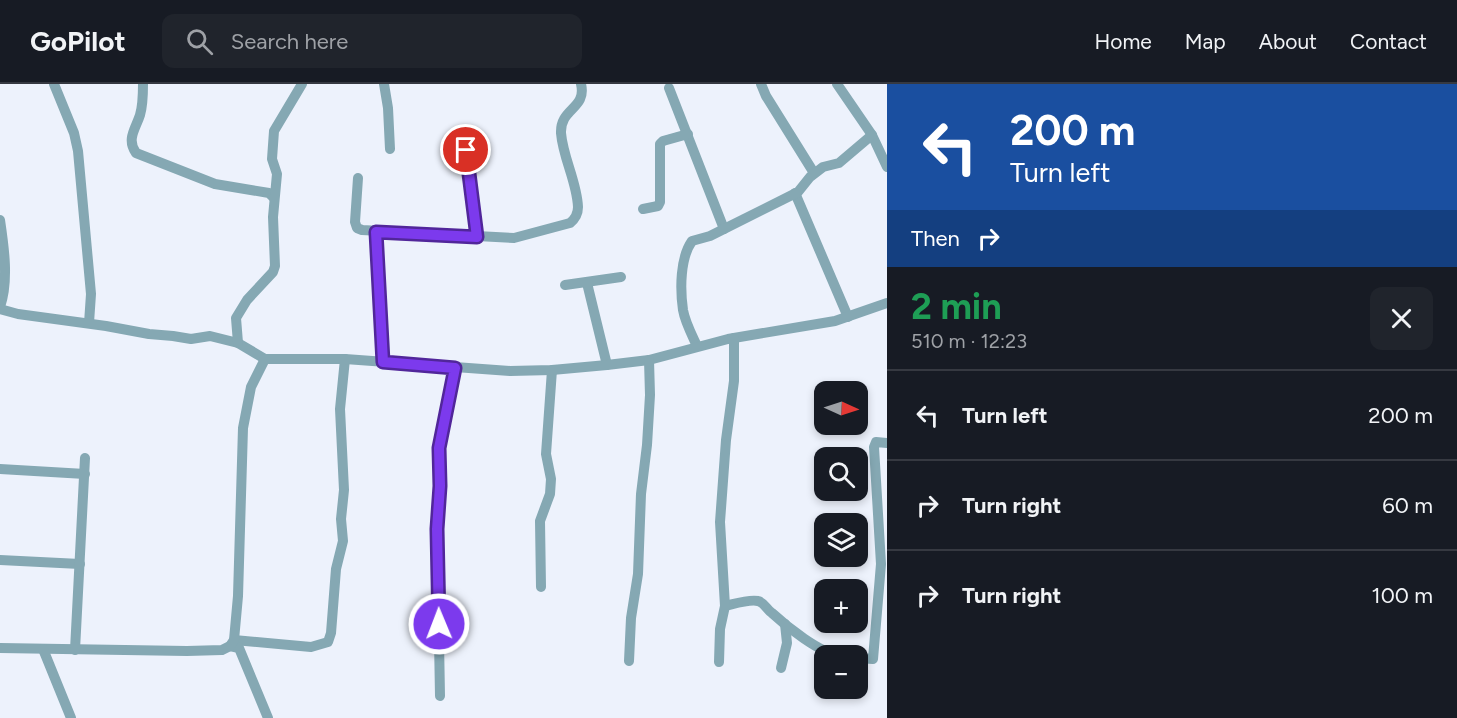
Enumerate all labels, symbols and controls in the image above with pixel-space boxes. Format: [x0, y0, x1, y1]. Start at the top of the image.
search box [162, 14, 582, 68]
text: GoPilot [30, 24, 126, 58]
icon: search [183, 25, 216, 58]
text: Search here [231, 28, 348, 55]
text: Home [1095, 29, 1152, 54]
text: Map [1185, 29, 1226, 54]
text: About [1259, 29, 1317, 54]
text: Contact [1350, 29, 1427, 54]
text: 200 m [1010, 105, 1135, 156]
icon: left [911, 108, 989, 186]
pin [440, 124, 491, 175]
icon: arrive [449, 133, 482, 166]
text: Turn left [1010, 156, 1110, 189]
icon: right [972, 222, 1005, 255]
text: Then [911, 225, 960, 252]
text: 2 min [911, 285, 1002, 328]
button: close [1370, 287, 1433, 350]
text: 510 m · 12:23 [911, 329, 1027, 353]
north arrow [814, 381, 868, 435]
map controls [814, 381, 868, 699]
icon: left [911, 399, 944, 432]
text: Turn left [962, 402, 1048, 429]
text: 200 m [1368, 402, 1433, 429]
button: search [814, 447, 868, 501]
icon: right [911, 489, 944, 522]
text: Turn right [962, 492, 1061, 519]
text: 60 m [1382, 492, 1433, 519]
button: layers [814, 513, 868, 567]
button: + [814, 579, 868, 633]
icon: right [911, 579, 944, 612]
text: Turn right [962, 582, 1061, 609]
text: 100 m [1372, 582, 1433, 609]
position arrow [407, 592, 471, 656]
button: − [814, 645, 868, 699]

